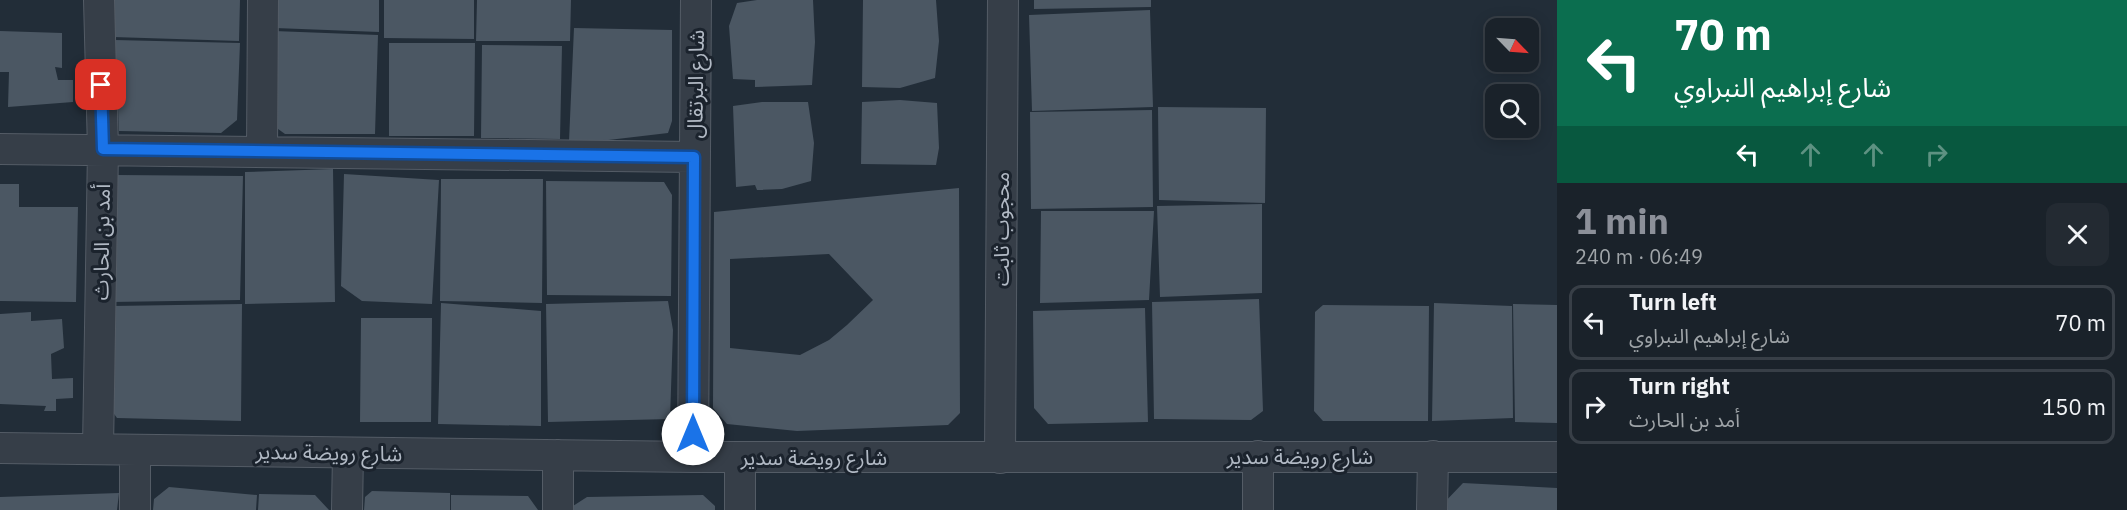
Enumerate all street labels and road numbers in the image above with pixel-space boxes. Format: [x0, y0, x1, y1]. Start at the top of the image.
street label: شارع البرتقال [680, 29, 712, 139]
street label: محجوب ثابت [987, 172, 1015, 286]
street label: أمد بن الحارث [86, 183, 116, 301]
street label: شارع رويضة سدير [254, 437, 403, 469]
street label: شارع رويضة سدير [1226, 442, 1373, 472]
street label: شارع رويضة سدير [740, 443, 887, 473]

